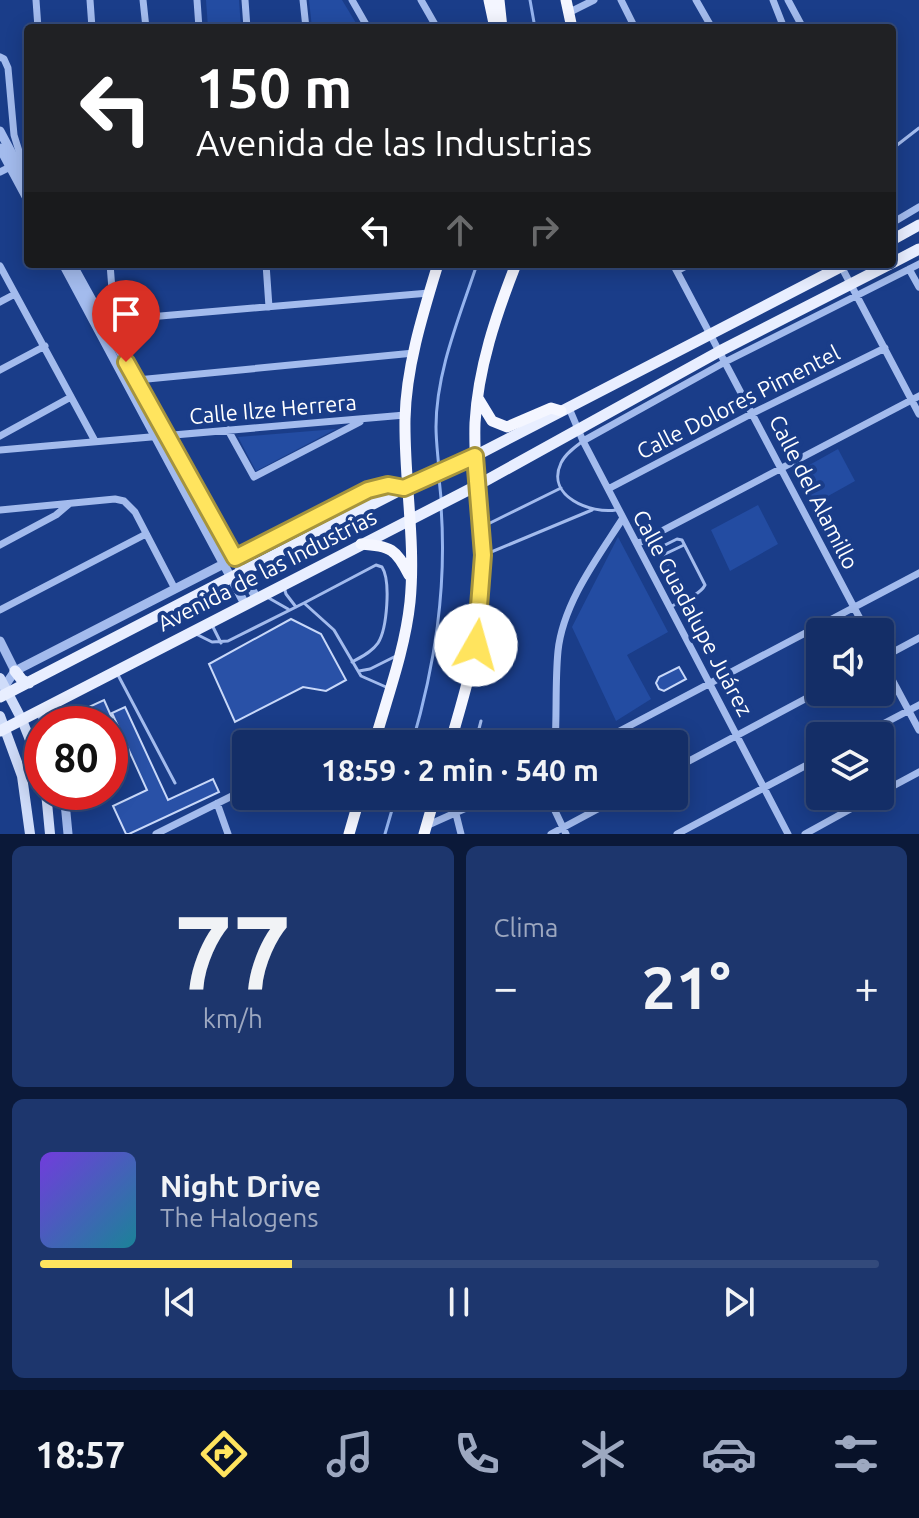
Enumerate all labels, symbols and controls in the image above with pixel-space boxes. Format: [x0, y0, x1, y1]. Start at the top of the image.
icon: left [64, 56, 168, 160]
text: 150 m [196, 56, 352, 119]
text: Avenida de las Industrias [196, 122, 592, 163]
icon: left [354, 208, 398, 252]
icon: ahead [438, 208, 482, 252]
icon: right [522, 208, 566, 252]
pin [92, 280, 160, 362]
icon: arrive [104, 292, 148, 336]
street label: Calle Dolores Pimentel [632, 339, 844, 464]
street label: Calle Ilze Herrera [188, 389, 358, 428]
street label: Calle del Alamillo [765, 411, 864, 573]
street label: Avenida de las Industrias [153, 503, 380, 636]
street label: Calle Guadalupe Juárez [628, 505, 758, 720]
position arrow [434, 603, 518, 687]
map controls [806, 618, 894, 810]
button: sound [806, 618, 894, 706]
speed limit sign: 80 [24, 706, 128, 810]
button: layers [806, 722, 894, 810]
text: 18:59 · 2 min · 540 m [321, 753, 599, 787]
text: 77 [174, 893, 291, 1010]
text: Clima [494, 913, 558, 942]
text: 21° [642, 953, 731, 1020]
text: − [494, 962, 518, 1011]
text: + [854, 962, 879, 1011]
text: km/h [203, 1004, 263, 1033]
text: Night Drive [160, 1169, 321, 1203]
text: The Halogens [160, 1203, 319, 1232]
icon: previous [158, 1280, 202, 1324]
icon: pause [437, 1280, 481, 1324]
icon: next [717, 1280, 761, 1324]
icon: directions [196, 1426, 252, 1482]
icon: music [322, 1426, 378, 1482]
icon: phone [449, 1426, 505, 1482]
icon: climate [575, 1426, 631, 1482]
icon: car [701, 1426, 757, 1482]
icon: filters [828, 1426, 884, 1482]
text: 18:57 [35, 1434, 125, 1475]

